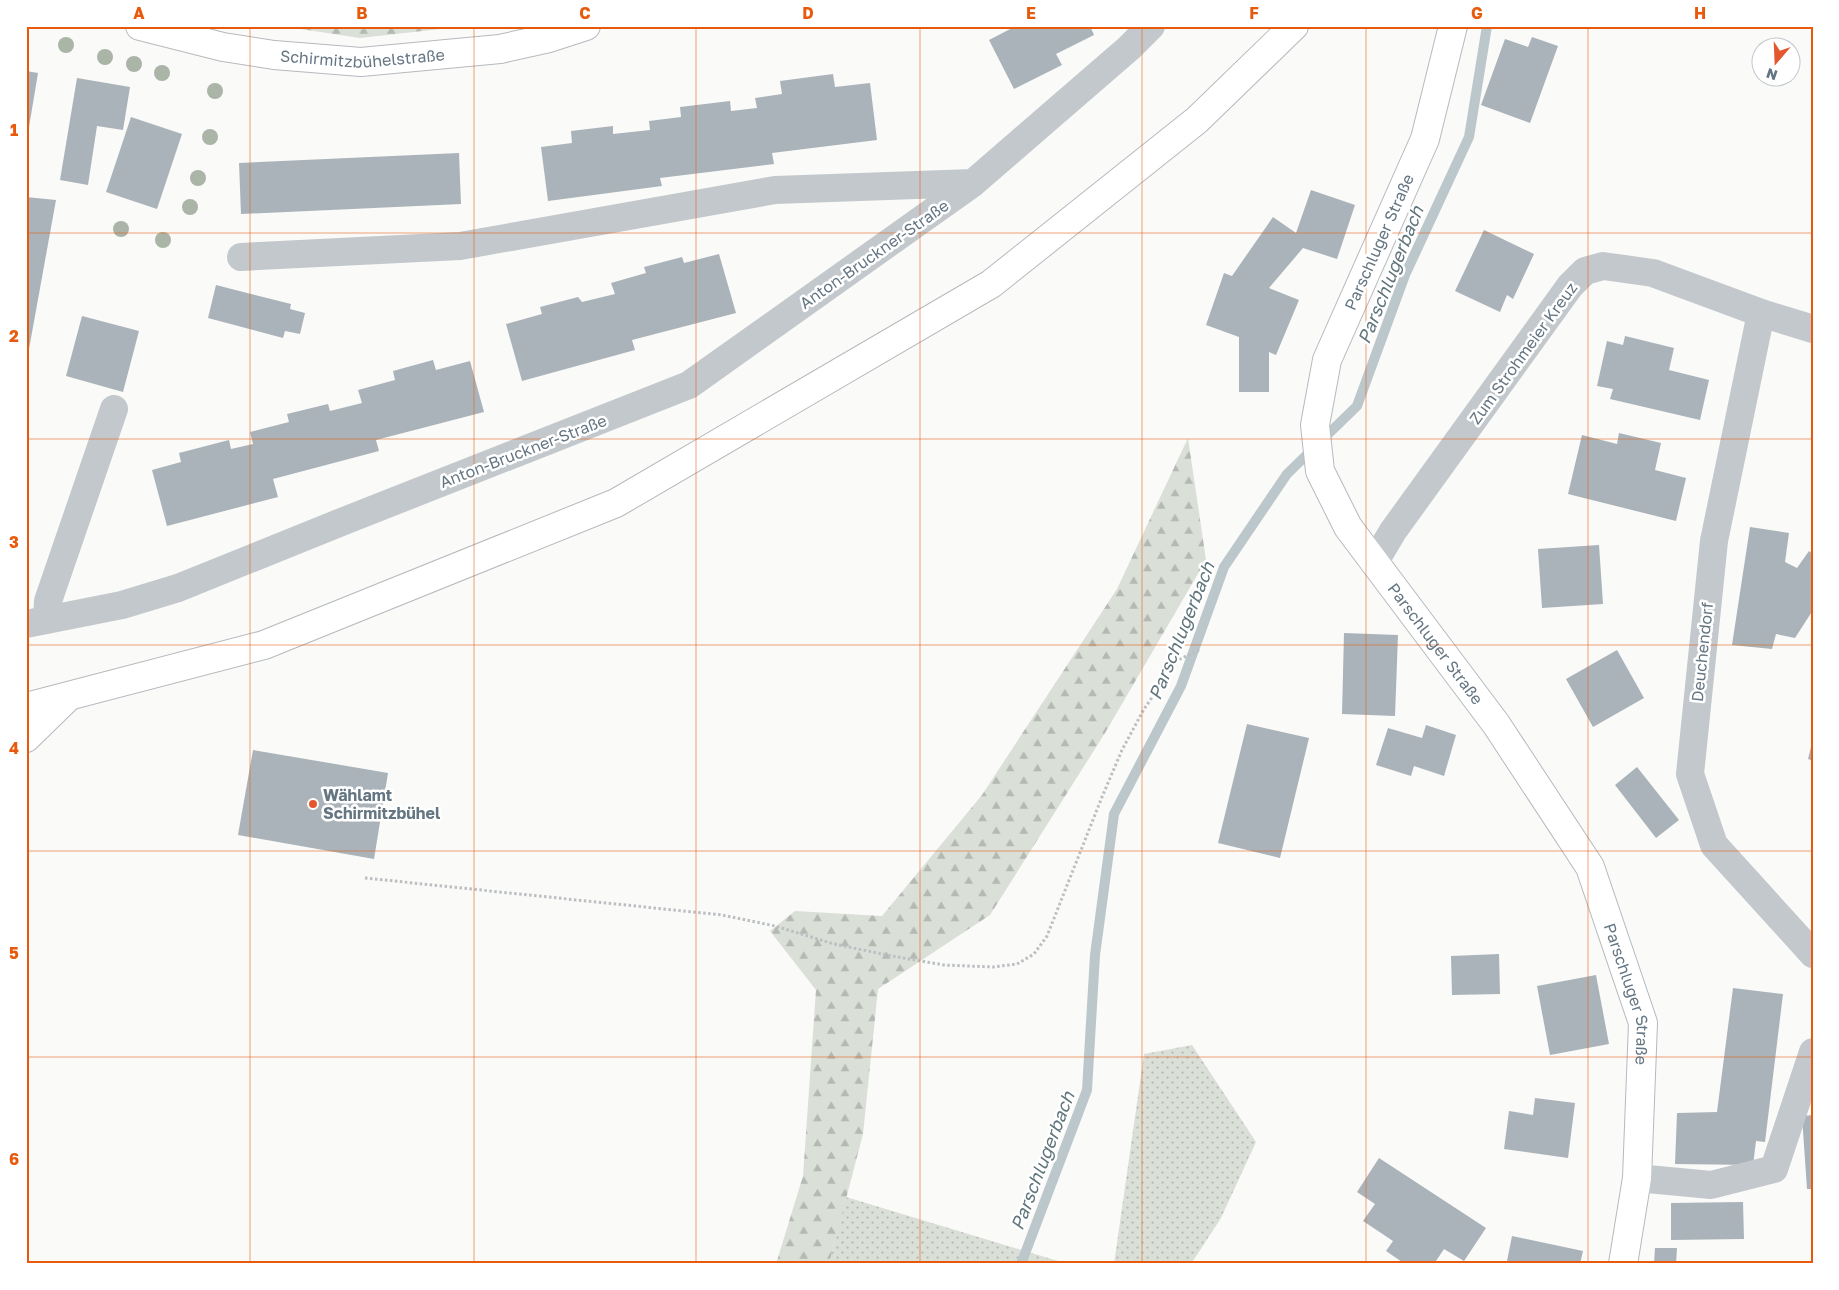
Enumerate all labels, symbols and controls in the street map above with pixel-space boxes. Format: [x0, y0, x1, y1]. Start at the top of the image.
text: A [133, 3, 145, 23]
text: B [356, 3, 368, 23]
text: C [579, 3, 591, 23]
text: D [802, 3, 814, 23]
text: E [1026, 3, 1036, 23]
text: F [1249, 3, 1259, 23]
text: G [1471, 3, 1483, 23]
text: H [1694, 3, 1706, 23]
north arrow [1752, 38, 1802, 88]
street label: Schirmitzbühelstraße [279, 44, 446, 72]
text: N [1764, 65, 1779, 85]
text: 1 [10, 120, 18, 140]
street label: Parschluger Straße [1340, 171, 1418, 313]
street label: Anton-Bruckner-Straße [796, 195, 952, 313]
water label: Parschlugerbach [1352, 202, 1428, 347]
street label: Zum Strohmeier Kreuz [1465, 278, 1581, 428]
text: 2 [9, 326, 19, 346]
street label: Anton-Bruckner-Straße [437, 410, 609, 492]
text: 3 [9, 532, 19, 552]
water label: Parschlugerbach [1143, 558, 1219, 703]
street label: Parschluger Straße [1383, 579, 1488, 708]
street label: Deuchendorf [1687, 601, 1717, 703]
text: 4 [9, 738, 19, 758]
place label: Wählamt Schirmitzbühel [323, 785, 441, 823]
marker: Wählamt Schirmitzbühel [307, 798, 319, 810]
street label: Parschluger Straße [1600, 920, 1653, 1065]
text: 5 [9, 943, 19, 963]
water label: Parschlugerbach [1006, 1087, 1079, 1233]
text: 6 [9, 1149, 19, 1169]

